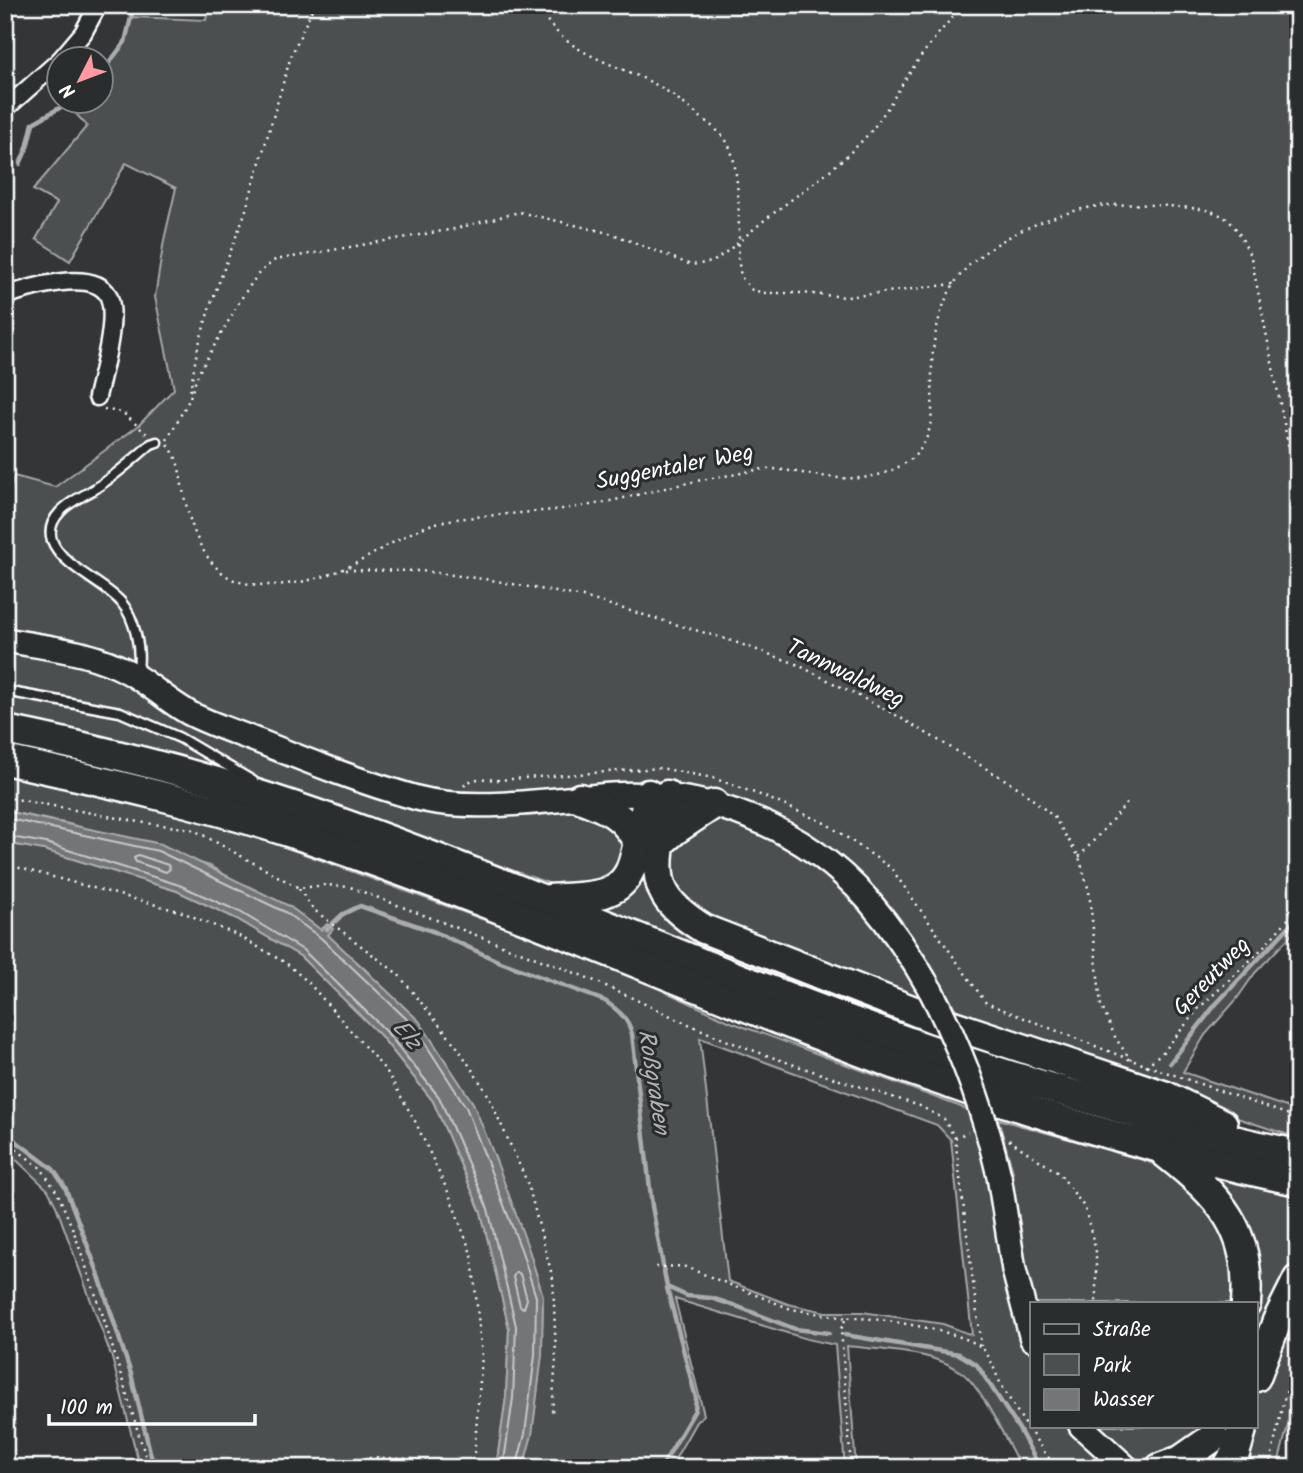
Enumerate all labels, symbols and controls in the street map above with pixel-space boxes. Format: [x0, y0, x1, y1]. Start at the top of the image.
north arrow [46, 46, 116, 116]
text: N [54, 76, 84, 105]
street label: Suggentaler Weg [593, 435, 757, 501]
street label: Tannwaldweg [780, 630, 910, 718]
street label: Gereutweg [1165, 929, 1259, 1025]
water label: Elz [381, 1011, 432, 1061]
water label: Roßgraben [625, 1027, 681, 1139]
legend [1030, 1302, 1258, 1428]
text: Straße [1093, 1314, 1151, 1347]
text: Park [1093, 1350, 1131, 1383]
scale bar [49, 1382, 256, 1426]
text: Wasser [1093, 1384, 1155, 1417]
text: 100 m [60, 1392, 113, 1425]

